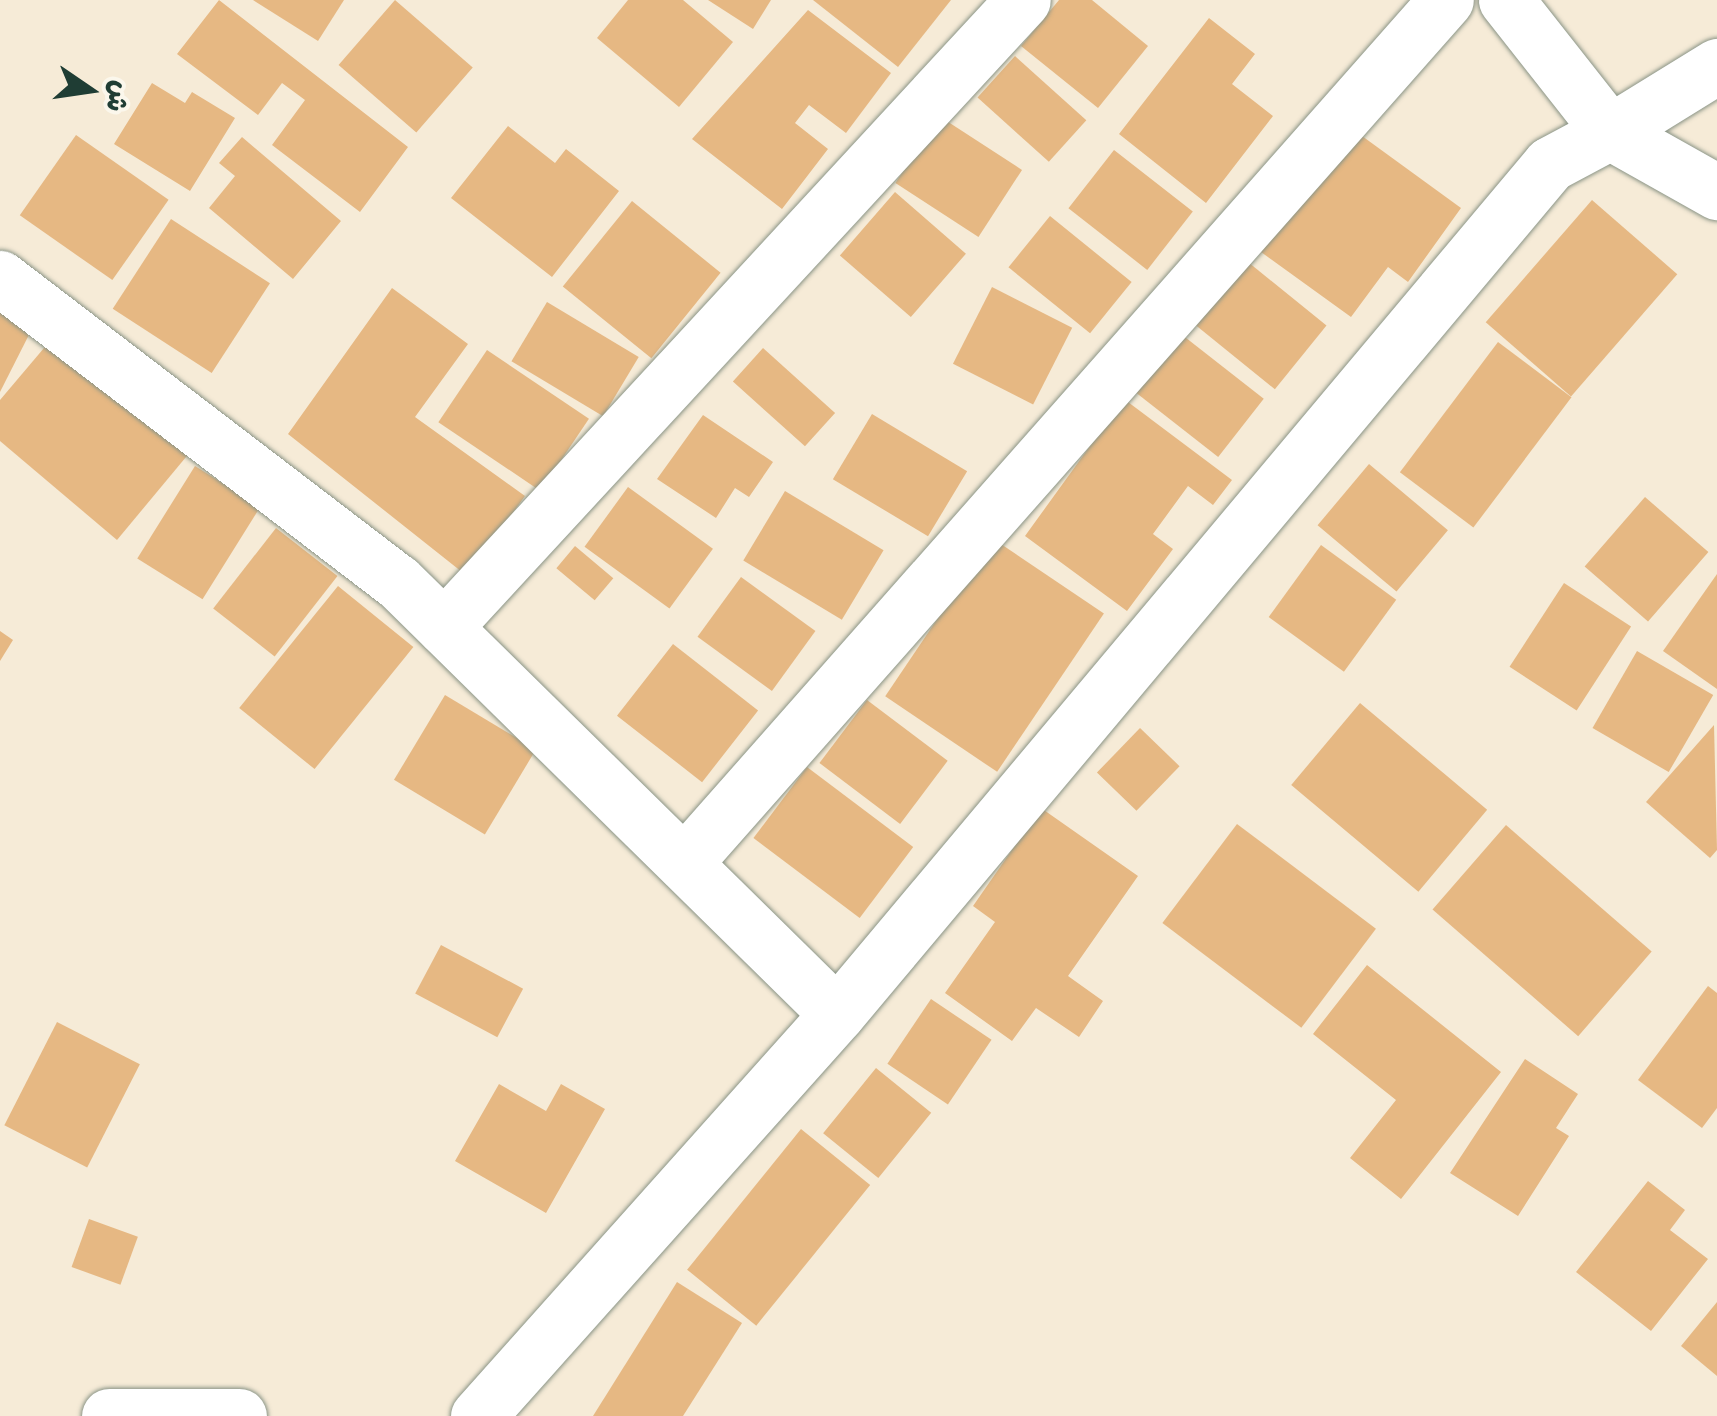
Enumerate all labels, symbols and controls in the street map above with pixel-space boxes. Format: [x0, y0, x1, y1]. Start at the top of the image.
north arrow [40, 40, 140, 140]
text: ش [97, 77, 141, 116]

